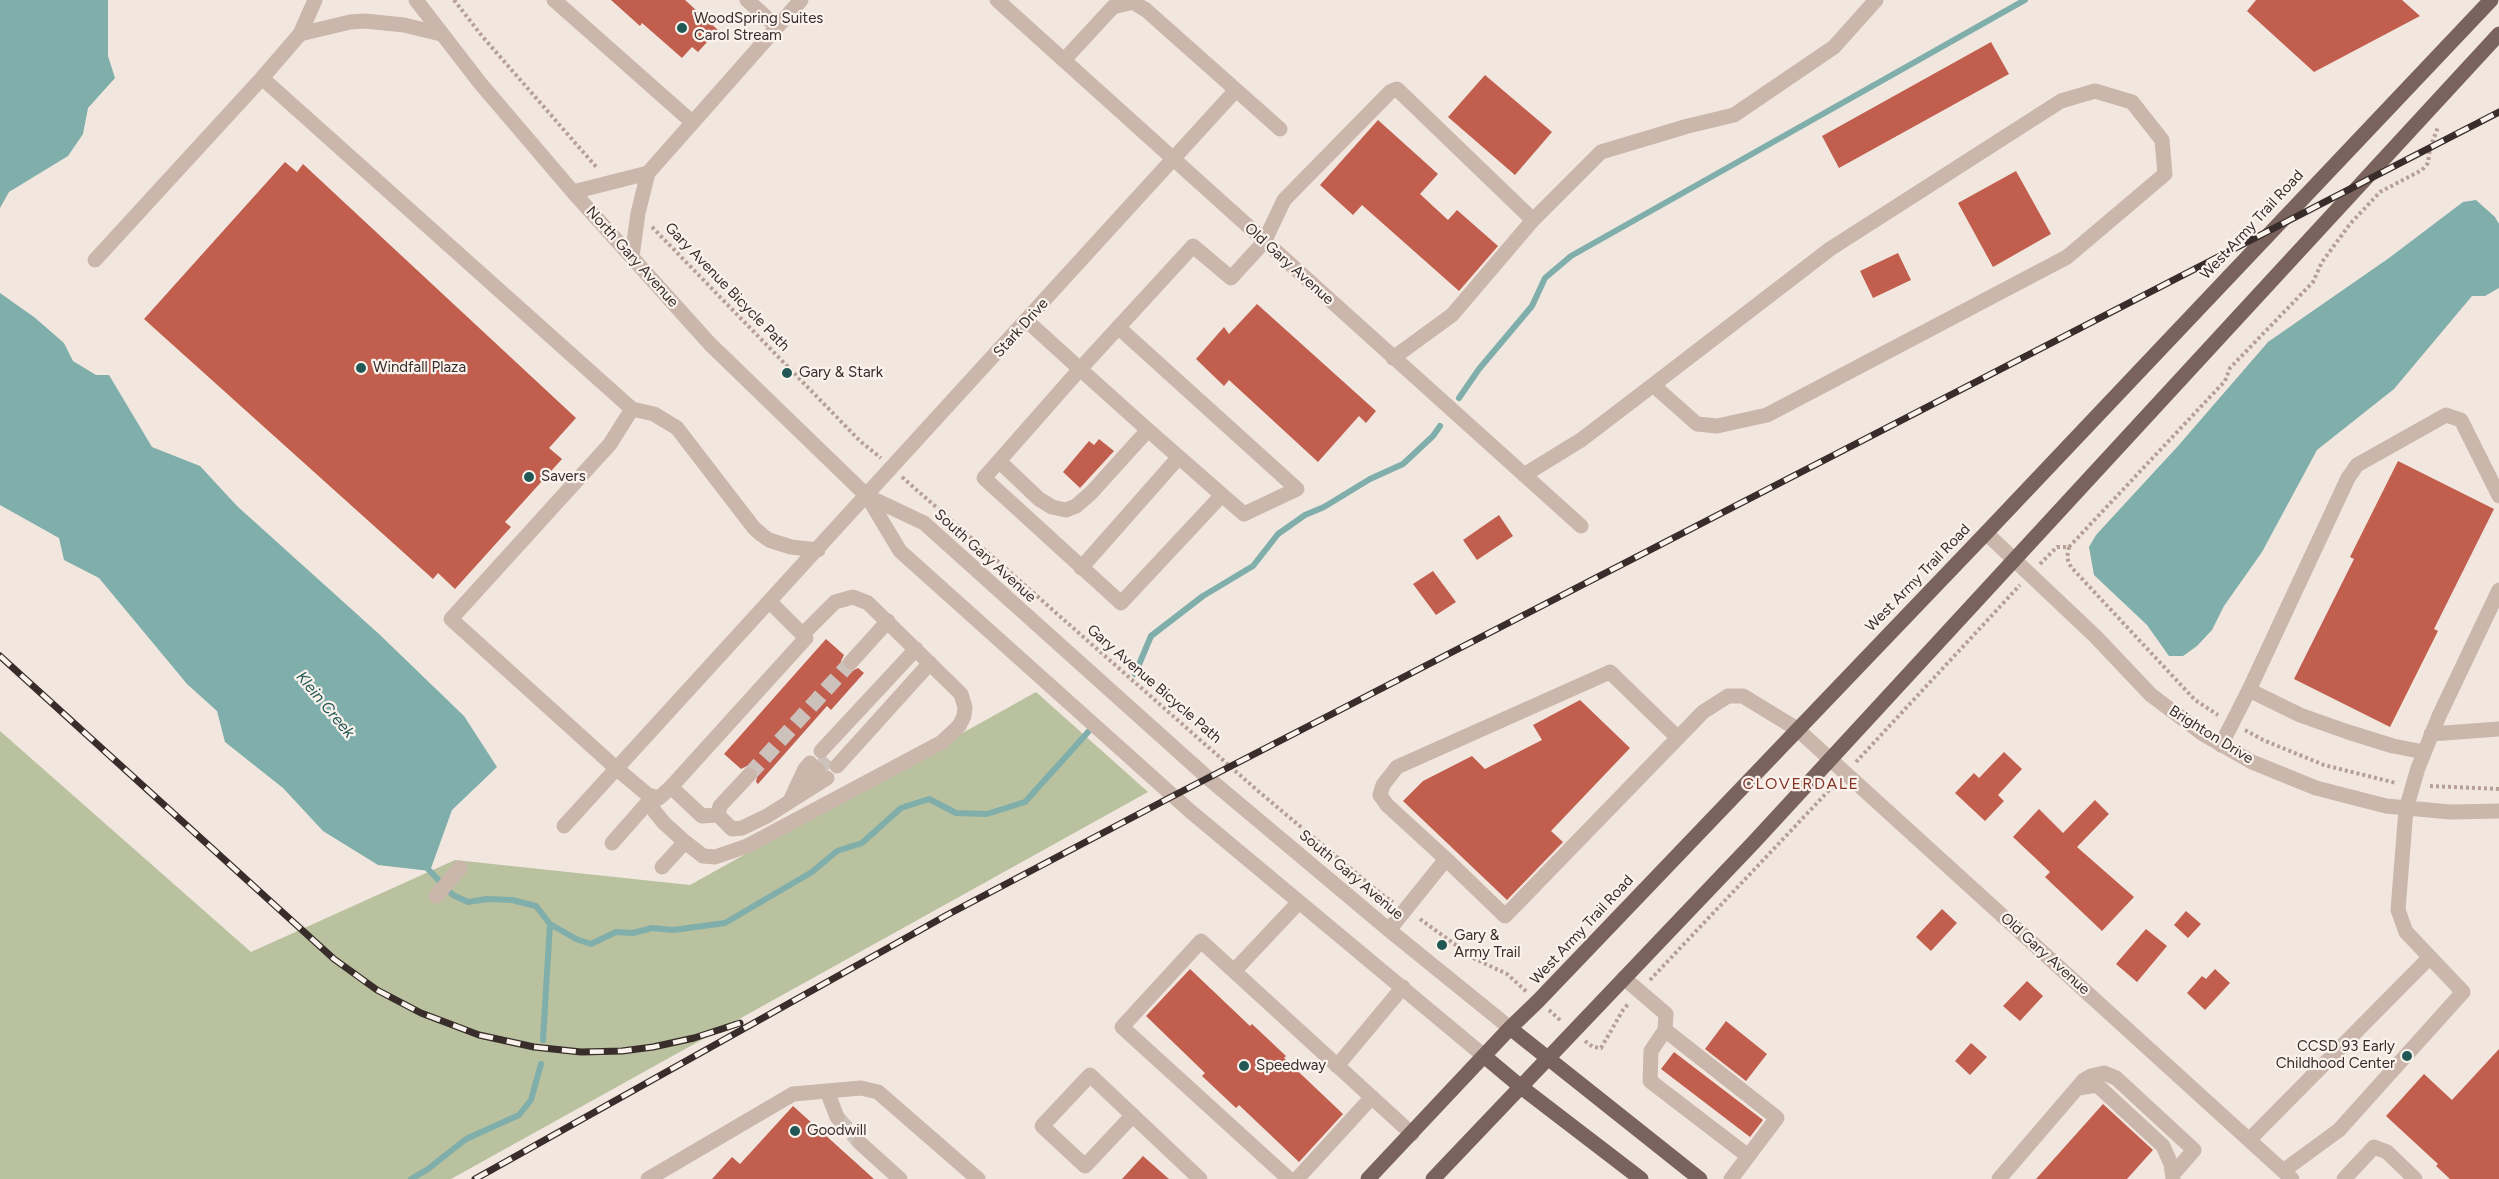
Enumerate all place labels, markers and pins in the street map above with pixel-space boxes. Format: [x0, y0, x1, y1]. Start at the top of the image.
place label: WoodSpring Suites Carol Stream [694, 10, 823, 45]
marker: WoodSpring Suites Carol Stream [675, 21, 689, 35]
place label: Windfall Plaza [373, 359, 466, 377]
marker: Windfall Plaza [354, 361, 368, 375]
place label: Gary & Stark [799, 364, 883, 382]
marker: Gary & Stark [780, 366, 794, 380]
place label: Savers [541, 468, 586, 486]
marker: Savers [522, 470, 536, 484]
place label: Gary & Army Trail [1454, 927, 1521, 962]
marker: Gary & Army Trail [1435, 938, 1449, 952]
place label: CCSD 93 Early Childhood Center [2276, 1038, 2395, 1073]
marker: CCSD 93 Early Childhood Center [2400, 1049, 2414, 1063]
place label: Speedway [1256, 1057, 1326, 1075]
marker: Speedway [1237, 1059, 1251, 1073]
place label: Goodwill [807, 1122, 866, 1140]
marker: Goodwill [788, 1124, 802, 1138]

